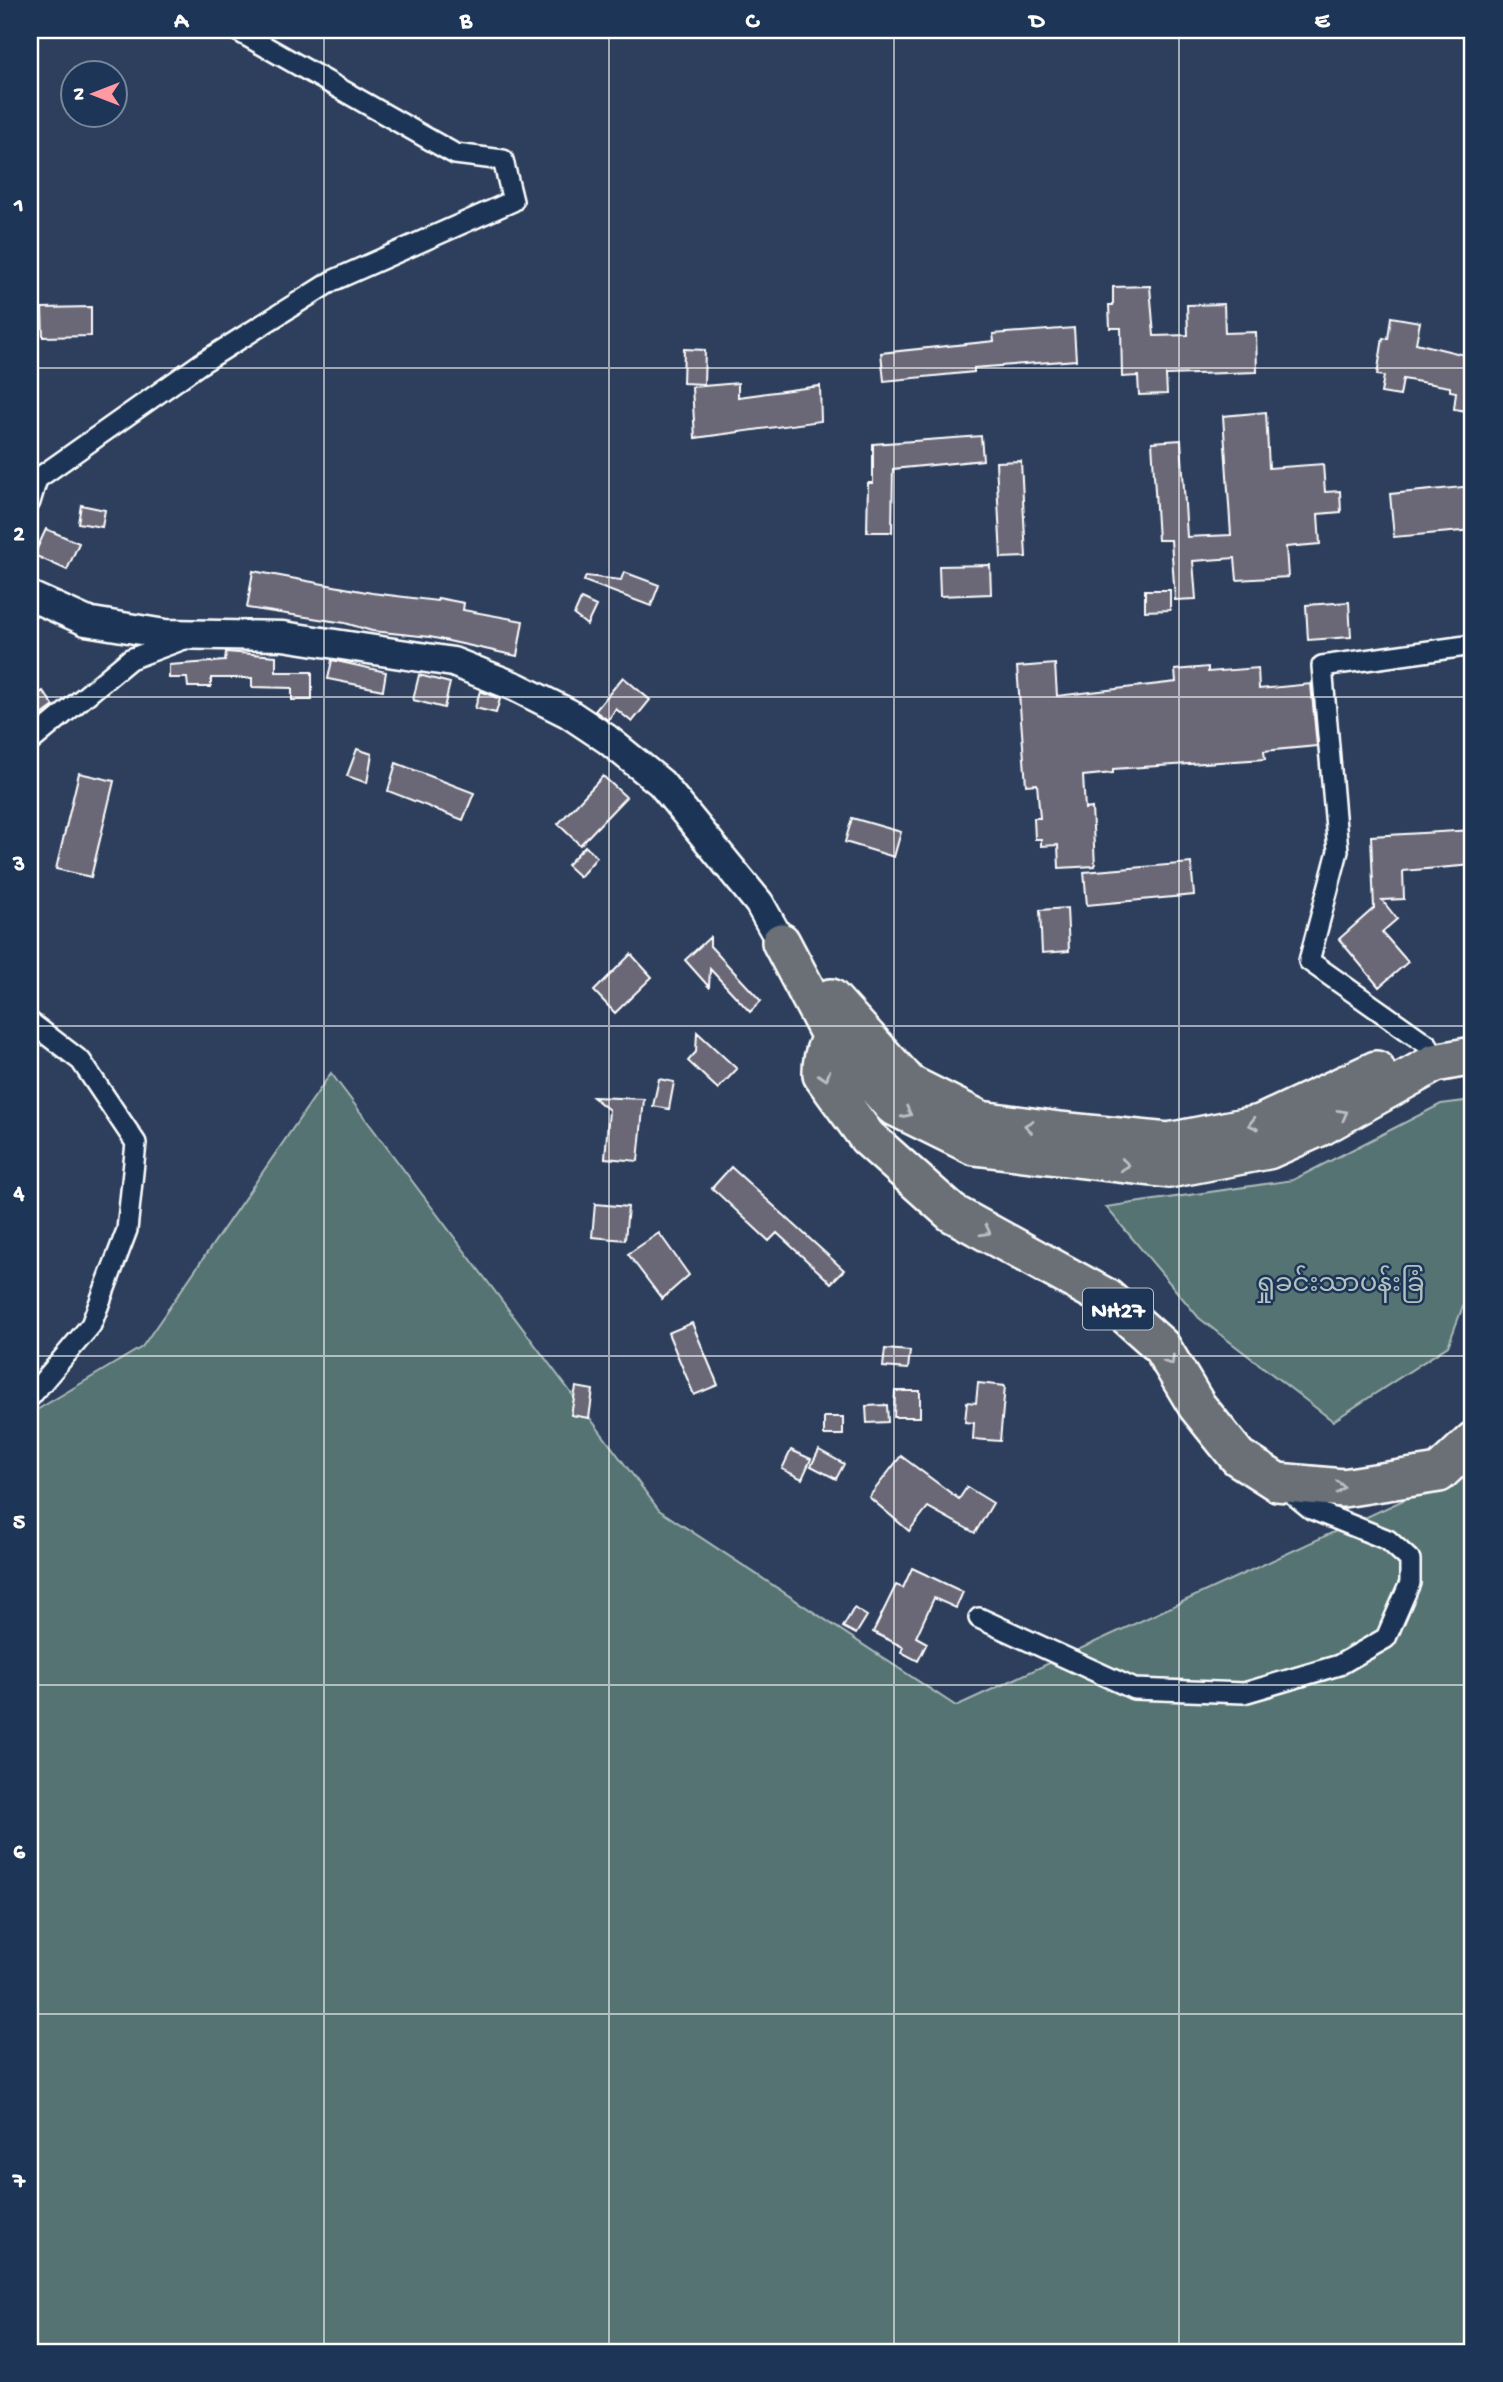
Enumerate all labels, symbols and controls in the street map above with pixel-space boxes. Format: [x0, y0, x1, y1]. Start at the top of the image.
text: A [173, 9, 189, 36]
text: B [459, 9, 473, 36]
text: C [746, 9, 761, 36]
text: D [1028, 9, 1046, 36]
text: E [1315, 9, 1331, 36]
north arrow [60, 60, 130, 130]
text: N [69, 88, 92, 100]
text: 1 [13, 193, 24, 220]
text: 2 [13, 522, 25, 549]
text: 3 [12, 852, 25, 879]
one-way arrow [817, 1069, 831, 1082]
one-way arrow [900, 1104, 912, 1118]
one-way arrow [1335, 1109, 1348, 1123]
one-way arrow [1248, 1116, 1260, 1130]
one-way arrow [1023, 1119, 1035, 1134]
one-way arrow [1119, 1157, 1131, 1172]
text: 4 [13, 1181, 25, 1208]
one-way arrow [979, 1223, 991, 1236]
park label: ရှုခင်းသာပန်းခြံ [1255, 1265, 1425, 1303]
road number: NH27 [1083, 1288, 1153, 1330]
one-way arrow [1161, 1353, 1174, 1366]
one-way arrow [1335, 1479, 1346, 1495]
text: 5 [13, 1510, 25, 1537]
text: 6 [13, 1840, 26, 1867]
text: 7 [12, 2169, 26, 2196]

